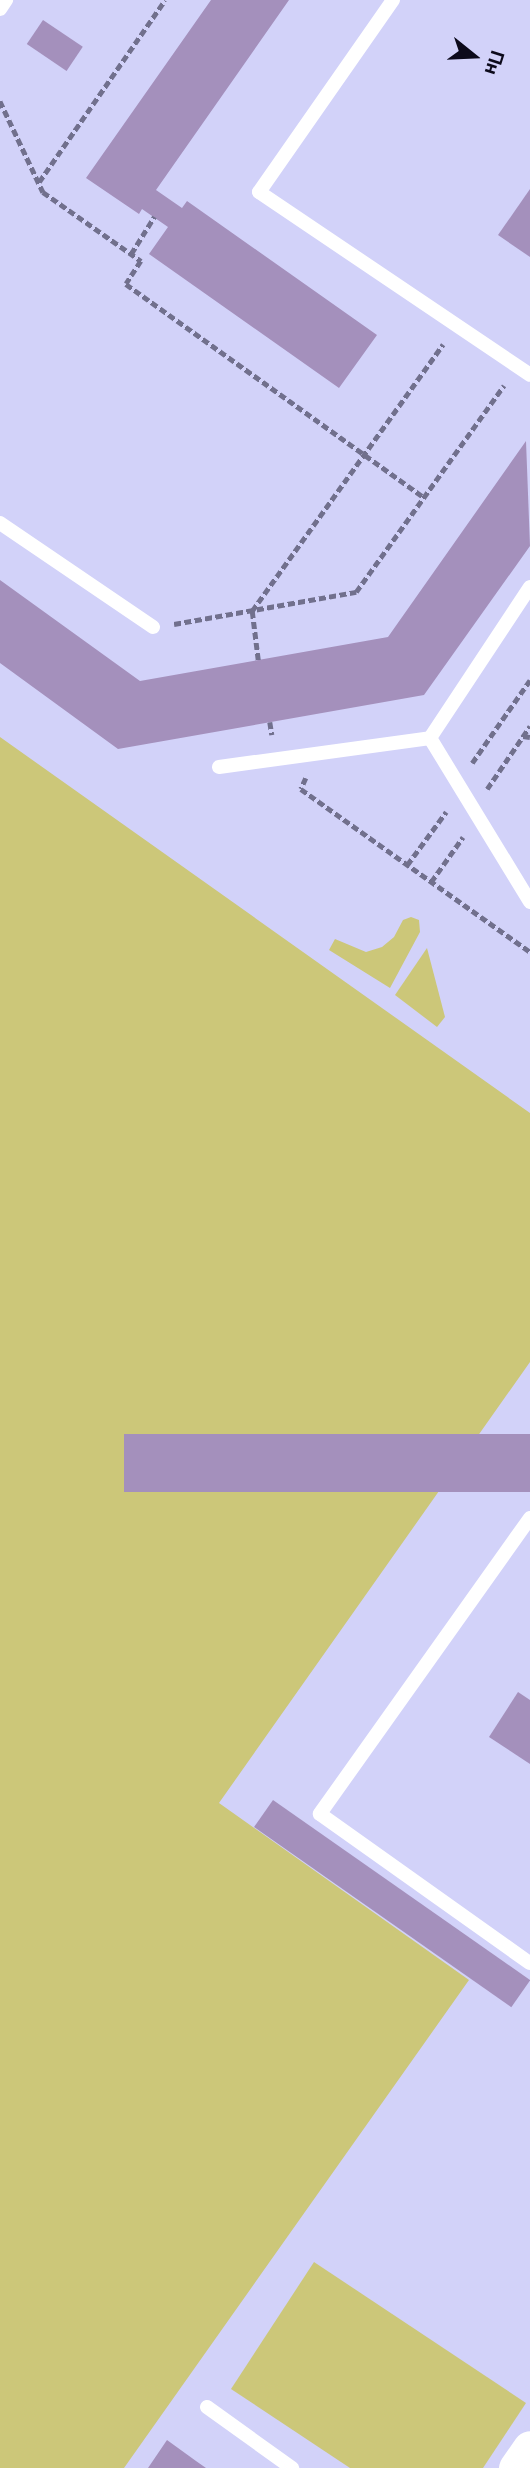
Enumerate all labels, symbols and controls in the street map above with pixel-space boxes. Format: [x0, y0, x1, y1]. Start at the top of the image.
north arrow [439, 21, 509, 91]
text: Пн [480, 48, 509, 78]

